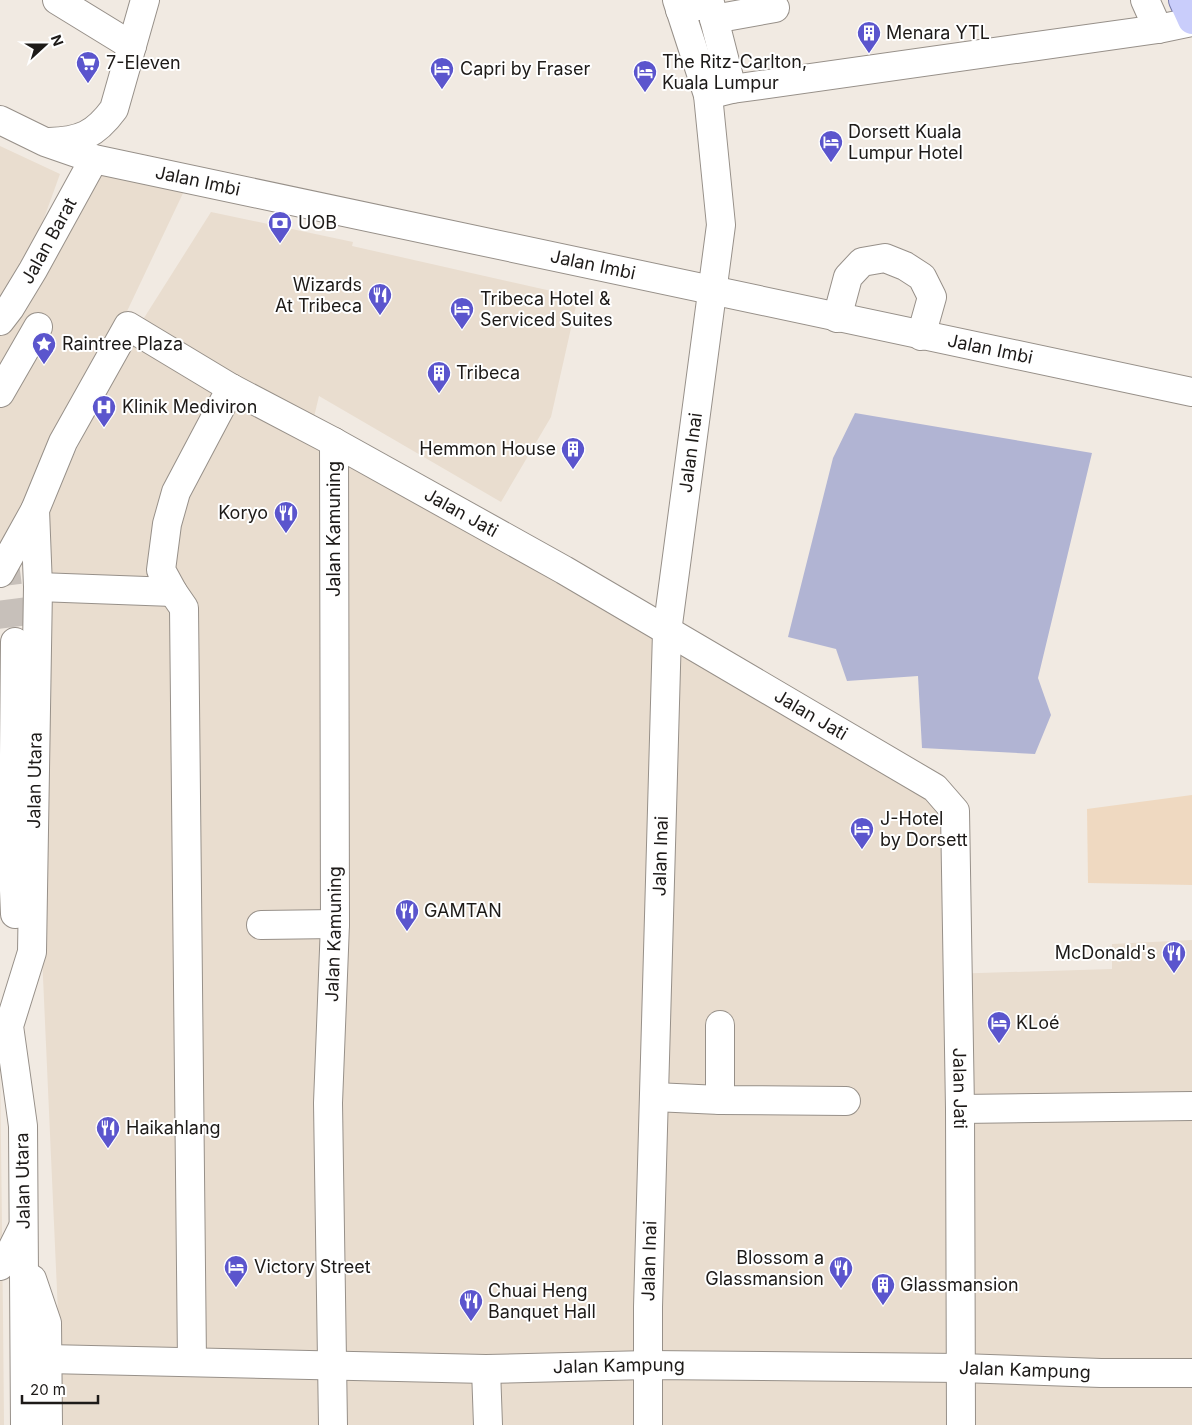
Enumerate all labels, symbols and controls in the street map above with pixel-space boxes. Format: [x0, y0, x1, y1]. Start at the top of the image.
north arrow [20, 20, 70, 70]
building icon: Menara YTL [856, 20, 882, 54]
place label: Menara YTL [886, 22, 990, 43]
text: N [48, 32, 67, 48]
supermarket icon: 7-Eleven [75, 50, 101, 84]
place label: The Ritz-Carlton, Kuala Lumpur [662, 51, 807, 93]
place label: 7-Eleven [106, 52, 181, 73]
hotel icon: Capri by Fraser [429, 56, 455, 90]
place label: Capri by Fraser [460, 58, 591, 79]
hotel icon: The Ritz-Carlton, Kuala Lumpur [632, 59, 658, 93]
place label: Dorsett Kuala Lumpur Hotel [848, 121, 963, 163]
hotel icon: Dorsett Kuala Lumpur Hotel [818, 129, 844, 163]
street label: Jalan Imbi [153, 161, 242, 200]
street label: Jalan Barat [16, 194, 81, 288]
bank icon: UOB [267, 210, 293, 244]
place label: UOB [298, 212, 337, 233]
street label: Jalan Imbi [549, 245, 638, 284]
place label: Wizards At Tribeca [275, 274, 362, 316]
restaurant icon: Wizards At Tribeca [367, 282, 393, 316]
place label: Tribeca Hotel & Serviced Suites [480, 288, 613, 330]
hotel icon: Tribeca Hotel & Serviced Suites [449, 296, 475, 330]
street label: Jalan Imbi [946, 329, 1035, 368]
place icon: Raintree Plaza [31, 331, 57, 365]
place label: Raintree Plaza [62, 333, 183, 354]
building icon: Tribeca [426, 360, 452, 394]
place label: Tribeca [456, 362, 520, 383]
hospital icon: Klinik Mediviron [91, 394, 117, 428]
place label: Klinik Mediviron [122, 396, 257, 417]
street label: Jalan Inai [675, 411, 706, 494]
building icon: Hemmon House [560, 436, 586, 470]
place label: Hemmon House [419, 438, 556, 459]
street label: Jalan Kamuning [323, 461, 344, 597]
street label: Jalan Jati [421, 483, 502, 541]
restaurant icon: Koryo [273, 500, 299, 534]
place label: Koryo [218, 502, 268, 523]
street label: Jalan Jati [771, 685, 851, 744]
street label: Jalan Utara [23, 732, 46, 829]
place label: J-Hotel by Dorsett [880, 808, 968, 850]
street label: Jalan Inai [649, 816, 672, 897]
hotel icon: J-Hotel by Dorsett [849, 816, 875, 850]
street label: Jalan Kamuning [321, 866, 345, 1002]
restaurant icon: GAMTAN [394, 898, 420, 932]
place label: GAMTAN [424, 900, 502, 921]
restaurant icon: McDonald's [1161, 940, 1187, 974]
place label: McDonald's [1055, 942, 1156, 963]
hotel icon: KLoé [986, 1010, 1012, 1044]
place label: KLoé [1016, 1012, 1060, 1033]
street label: Jalan Jati [949, 1048, 971, 1129]
restaurant icon: Haikahlang [95, 1115, 121, 1149]
place label: Haikahlang [126, 1117, 221, 1138]
street label: Jalan Utara [11, 1132, 34, 1230]
street label: Jalan Inai [637, 1220, 660, 1302]
place label: Blossom a Glassmansion [705, 1247, 824, 1289]
hotel icon: Victory Street [223, 1254, 249, 1288]
restaurant icon: Blossom a Glassmansion [828, 1255, 854, 1289]
place label: Victory Street [254, 1256, 371, 1277]
building icon: Glassmansion [870, 1272, 896, 1306]
place label: Glassmansion [900, 1274, 1019, 1295]
place label: Chuai Heng Banquet Hall [488, 1280, 596, 1322]
restaurant icon: Chuai Heng Banquet Hall [458, 1288, 484, 1322]
street label: Jalan Kampung [553, 1354, 685, 1377]
street label: Jalan Kampung [959, 1357, 1091, 1383]
scale bar [22, 1372, 99, 1404]
text: 20 m [30, 1380, 66, 1399]

